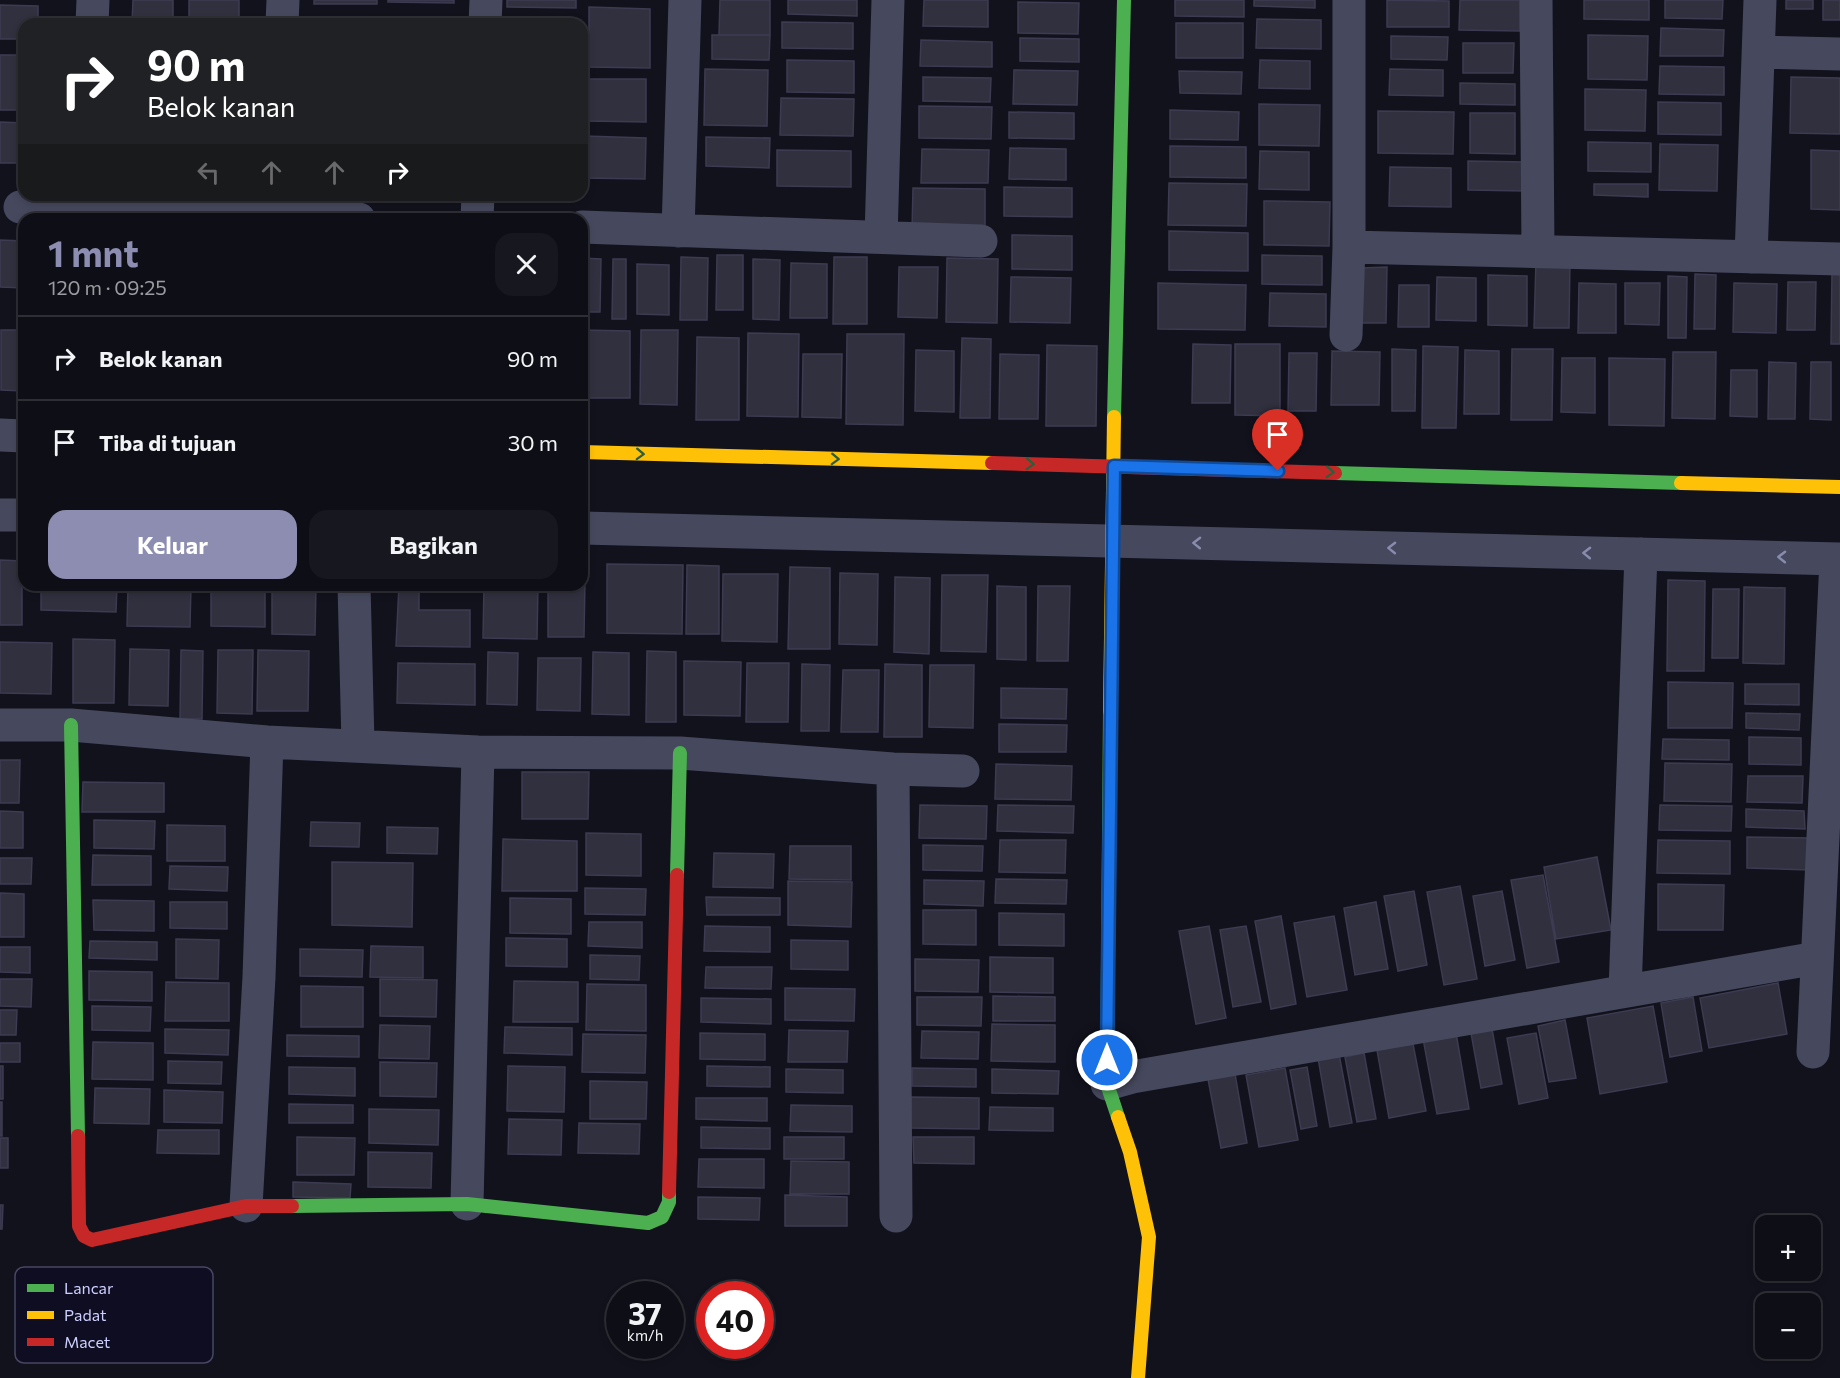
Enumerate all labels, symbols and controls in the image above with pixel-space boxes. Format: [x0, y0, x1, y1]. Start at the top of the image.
text: 90 m [147, 38, 246, 90]
icon: right [48, 42, 126, 120]
text: Belok kanan [147, 90, 295, 123]
icon: left [192, 156, 225, 189]
icon: ahead [255, 156, 288, 189]
icon: ahead [318, 156, 351, 189]
icon: right [381, 156, 414, 189]
text: 1 mnt [48, 230, 139, 274]
button: close [495, 233, 558, 296]
text: 120 m · 09:25 [48, 275, 167, 299]
icon: right [48, 342, 81, 375]
text: Belok kanan [99, 345, 222, 372]
text: 90 m [507, 345, 558, 372]
pin [1252, 409, 1303, 471]
icon: arrive [1261, 418, 1294, 451]
icon: arrive [48, 426, 81, 459]
text: Tiba di tujuan [99, 429, 236, 456]
text: 30 m [508, 429, 558, 456]
one-way arrow [636, 447, 645, 460]
one-way arrow [831, 453, 840, 465]
one-way arrow [1026, 458, 1035, 470]
one-way arrow [1326, 466, 1335, 479]
button: Keluar [48, 510, 297, 579]
button: Bagikan [309, 510, 558, 579]
one-way arrow [1192, 537, 1201, 550]
one-way arrow [1387, 542, 1396, 554]
one-way arrow [1582, 546, 1591, 559]
one-way arrow [1777, 551, 1786, 564]
position arrow [1075, 1028, 1139, 1092]
map controls [1755, 1215, 1821, 1359]
button: + [1755, 1215, 1821, 1281]
legend [15, 1267, 213, 1363]
text: Lancar [64, 1278, 114, 1297]
speed limit sign: 40 [696, 1281, 774, 1359]
button: − [1755, 1293, 1821, 1359]
text: 37 [628, 1294, 662, 1331]
text: Padat [64, 1305, 107, 1324]
text: km/h [627, 1326, 663, 1344]
text: Macet [64, 1332, 111, 1351]

